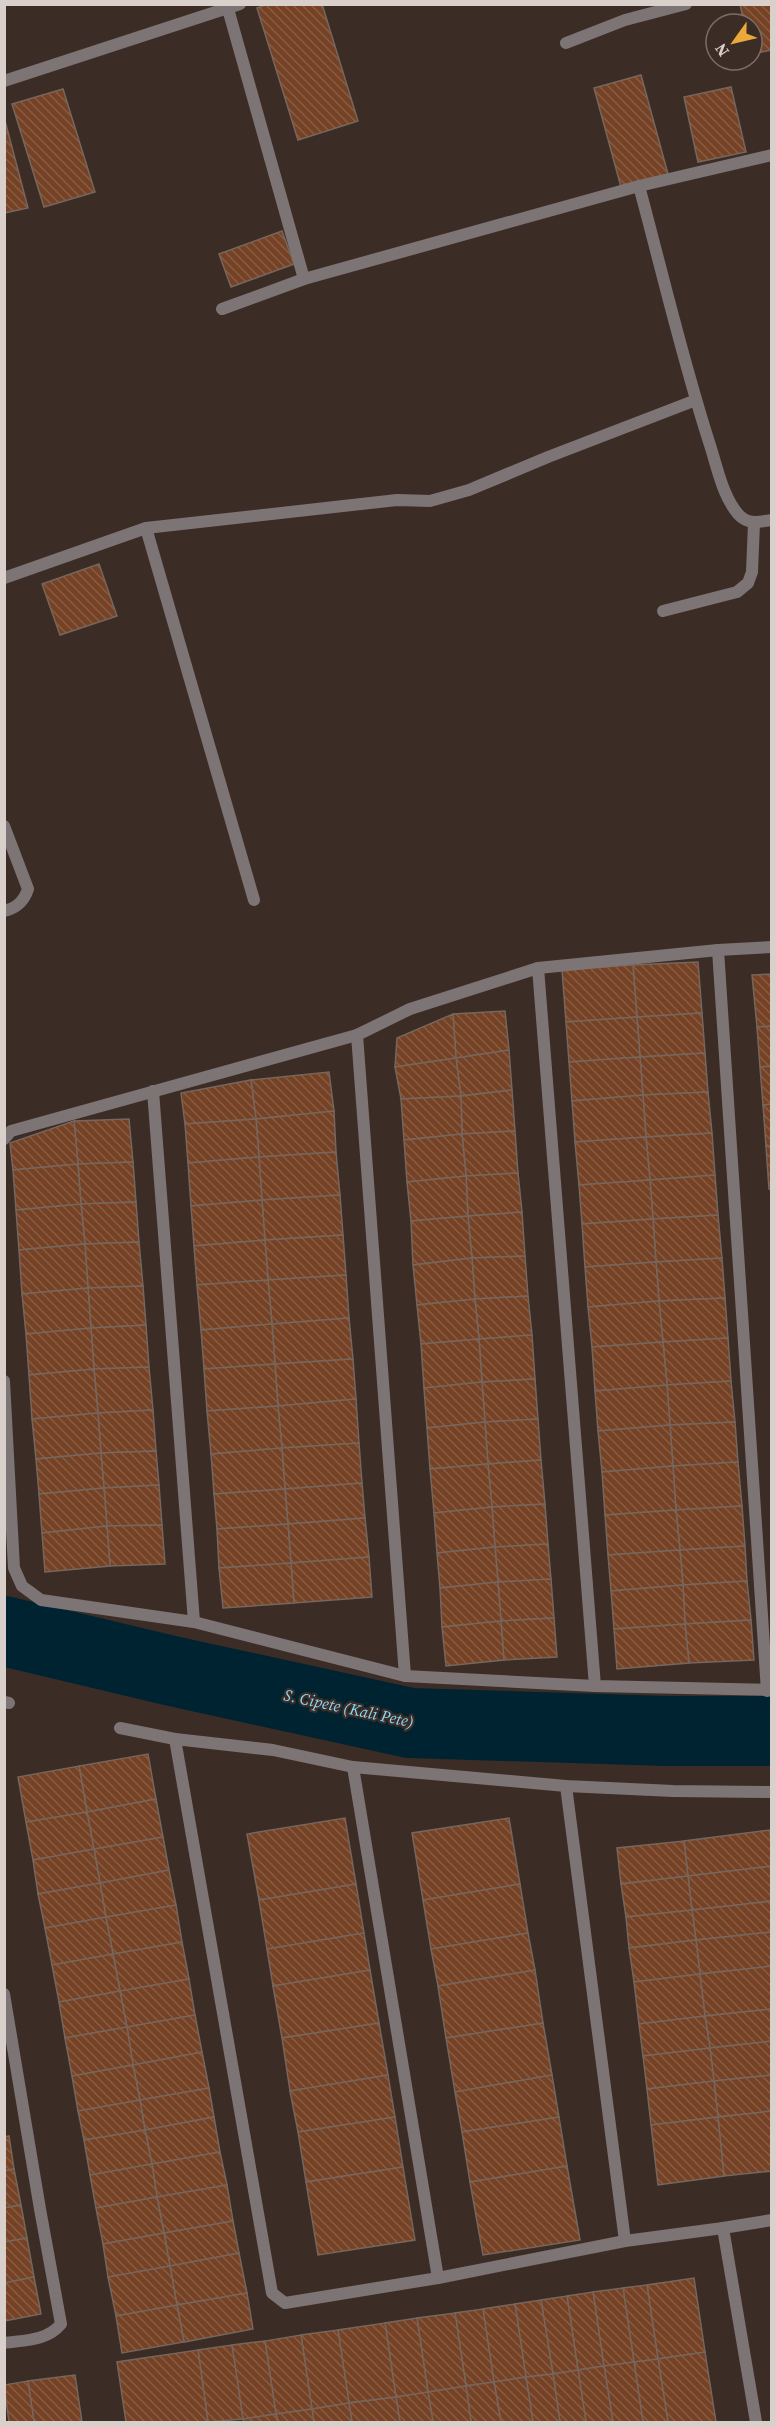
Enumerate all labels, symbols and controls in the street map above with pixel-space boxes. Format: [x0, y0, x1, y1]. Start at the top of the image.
north arrow [704, 12, 764, 72]
text: N [709, 39, 734, 61]
water label: S. Cipete (Kali Pete) [282, 1683, 416, 1733]

